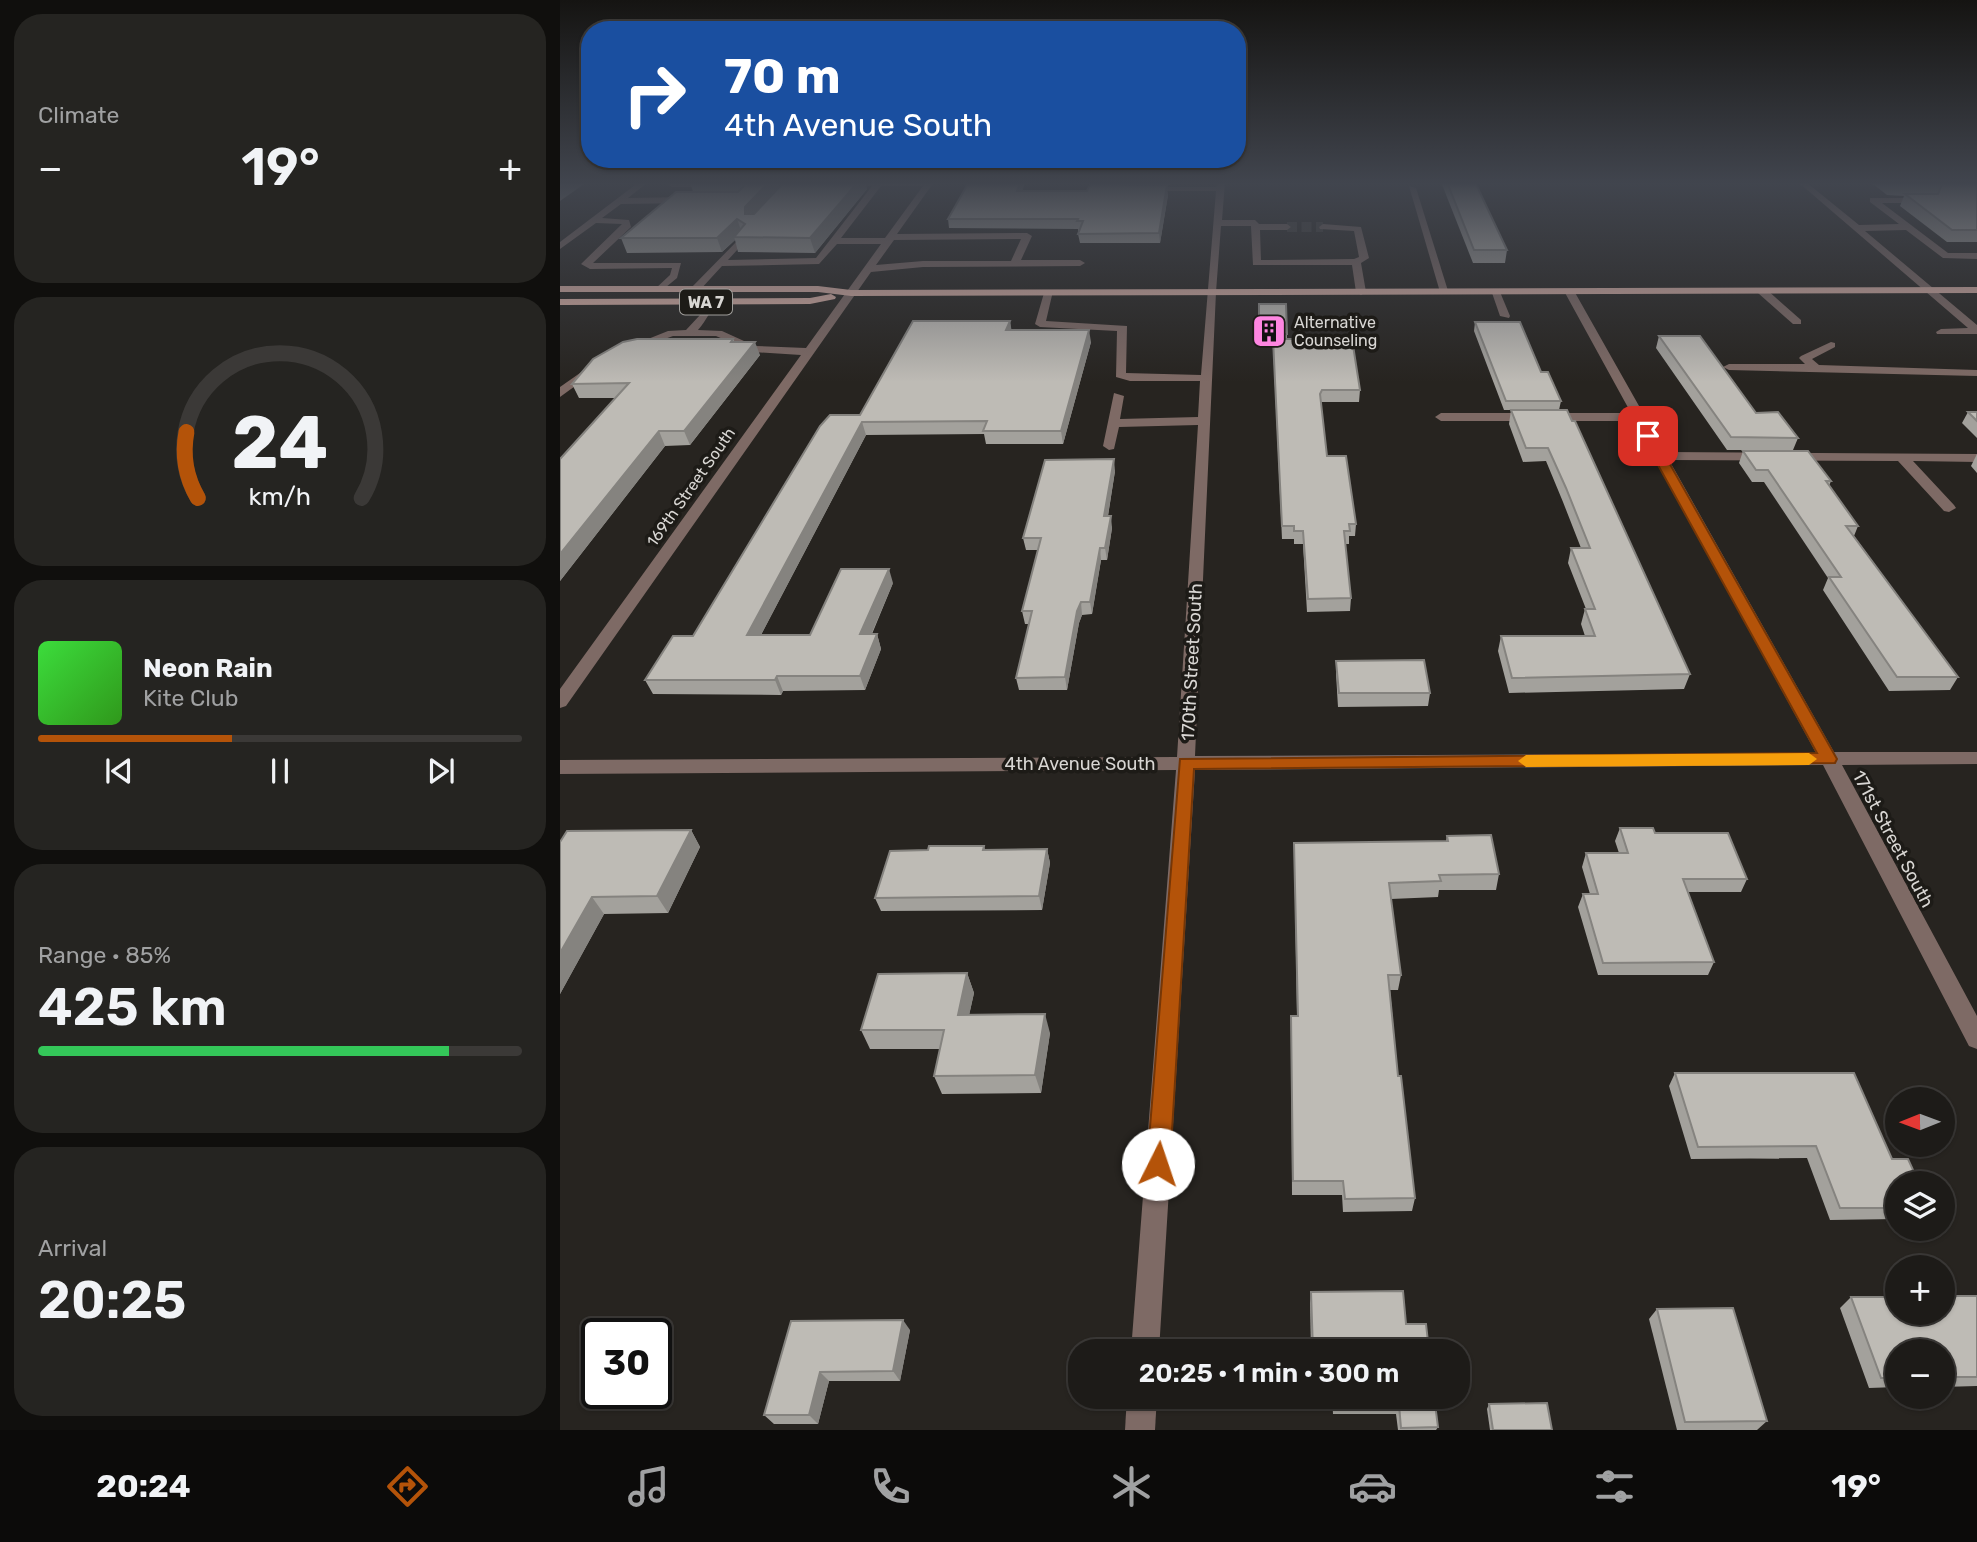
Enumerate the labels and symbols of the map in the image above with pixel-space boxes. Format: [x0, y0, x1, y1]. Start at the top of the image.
road number: WA 7 [680, 290, 732, 314]
building icon: Alternative Counseling [1250, 312, 1288, 350]
place label: Alternative Counseling [1294, 313, 1377, 350]
pin [1618, 406, 1678, 466]
street label: 169th Street South [643, 424, 739, 550]
street label: 170th Street South [1177, 583, 1207, 741]
street label: 4th Avenue South [1005, 753, 1155, 775]
street label: 171st Street South [1848, 767, 1938, 911]
north arrow [1885, 1087, 1955, 1157]
position arrow [1121, 1127, 1195, 1201]
speed limit sign: 30 [581, 1318, 672, 1409]

